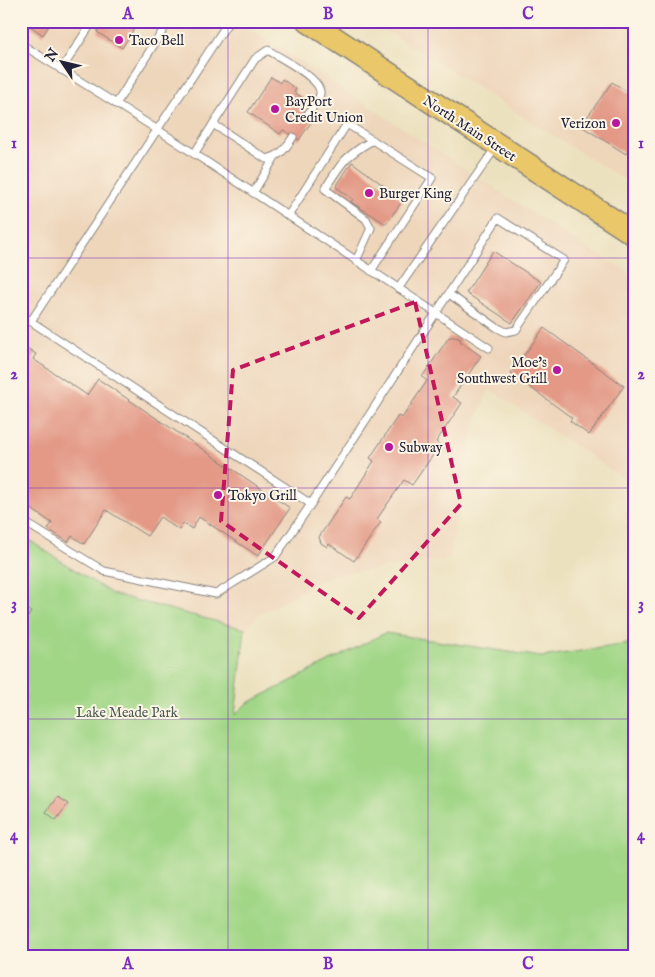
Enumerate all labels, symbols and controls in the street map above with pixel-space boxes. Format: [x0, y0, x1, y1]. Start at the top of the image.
text: A [122, 5, 135, 25]
text: B [323, 5, 334, 25]
text: C [522, 5, 534, 25]
place label: Taco Bell [129, 32, 184, 50]
marker: Taco Bell [113, 34, 125, 46]
north arrow [38, 38, 88, 88]
text: N [41, 45, 63, 66]
street label: North Main Street [419, 92, 520, 166]
place label: BayPort Credit Union [285, 93, 364, 127]
marker: BayPort Credit Union [269, 103, 281, 115]
place label: Verizon [560, 115, 607, 133]
marker: Verizon [610, 117, 622, 129]
text: 1 [11, 134, 17, 154]
text: 1 [638, 134, 644, 154]
place label: Burger King [379, 185, 452, 203]
marker: Burger King [363, 187, 375, 199]
place label: Moe's Southwest Grill [457, 354, 547, 388]
marker: Moe's Southwest Grill [551, 364, 563, 376]
text: 2 [10, 365, 18, 385]
text: 2 [637, 365, 645, 385]
place label: Subway [399, 439, 443, 457]
marker: Subway [383, 441, 395, 453]
place label: Tokyo Grill [228, 487, 297, 505]
marker: Tokyo Grill [212, 489, 224, 501]
text: 3 [11, 595, 17, 615]
text: 3 [638, 595, 644, 615]
park label: Lake Meade Park [76, 704, 178, 722]
text: 4 [10, 826, 19, 846]
text: 4 [637, 826, 646, 846]
text: A [122, 955, 135, 975]
text: B [323, 955, 334, 975]
text: C [522, 955, 534, 975]

